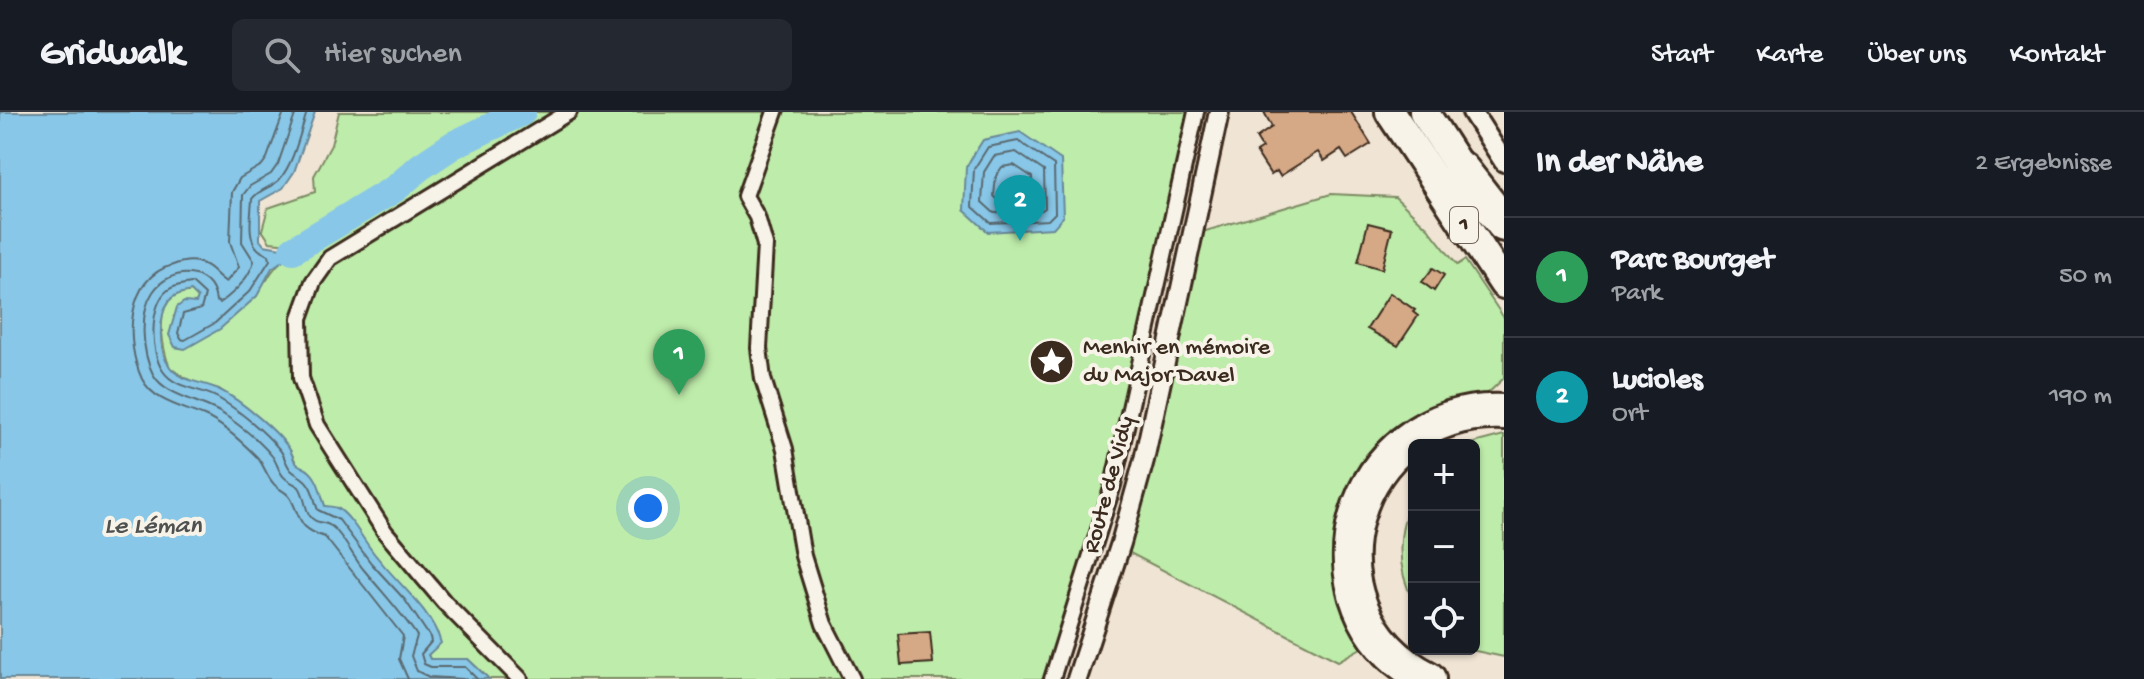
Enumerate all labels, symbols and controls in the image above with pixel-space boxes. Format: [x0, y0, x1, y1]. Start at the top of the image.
search box [232, 19, 792, 91]
text: Gridwalk [40, 33, 184, 77]
icon: search [260, 33, 304, 77]
text: Hier suchen [324, 38, 462, 73]
text: Start [1651, 39, 1712, 72]
text: Karte [1756, 39, 1823, 72]
text: Über uns [1867, 39, 1966, 72]
text: Kontakt [2010, 39, 2104, 72]
text: In der Nähe [1536, 144, 1703, 184]
text: 2 Ergebnisse [1975, 149, 2112, 180]
pin: 2 [994, 175, 1046, 241]
road number: 1 [1450, 207, 1478, 243]
text: Parc Bourget [1612, 244, 1774, 279]
text: 1 [1557, 262, 1567, 293]
text: 50 m [2059, 262, 2112, 293]
text: Park [1612, 279, 1662, 310]
pin: 1 [653, 329, 705, 395]
place label: Menhir en mémoire du Major Davel [1083, 334, 1271, 391]
place icon: Menhir en mémoire du Major Davel [1028, 338, 1076, 386]
text: Lucioles [1612, 364, 1702, 399]
text: 2 [1556, 382, 1568, 413]
text: 190 m [2049, 382, 2112, 413]
text: Ort [1612, 399, 1647, 430]
street label: Route de Vidy [1078, 413, 1142, 557]
map controls [1408, 439, 1480, 655]
button: + [1408, 439, 1480, 511]
your location [628, 488, 668, 528]
button: − [1408, 511, 1480, 583]
water label: Le Léman [104, 512, 202, 543]
button: locate [1408, 583, 1480, 655]

